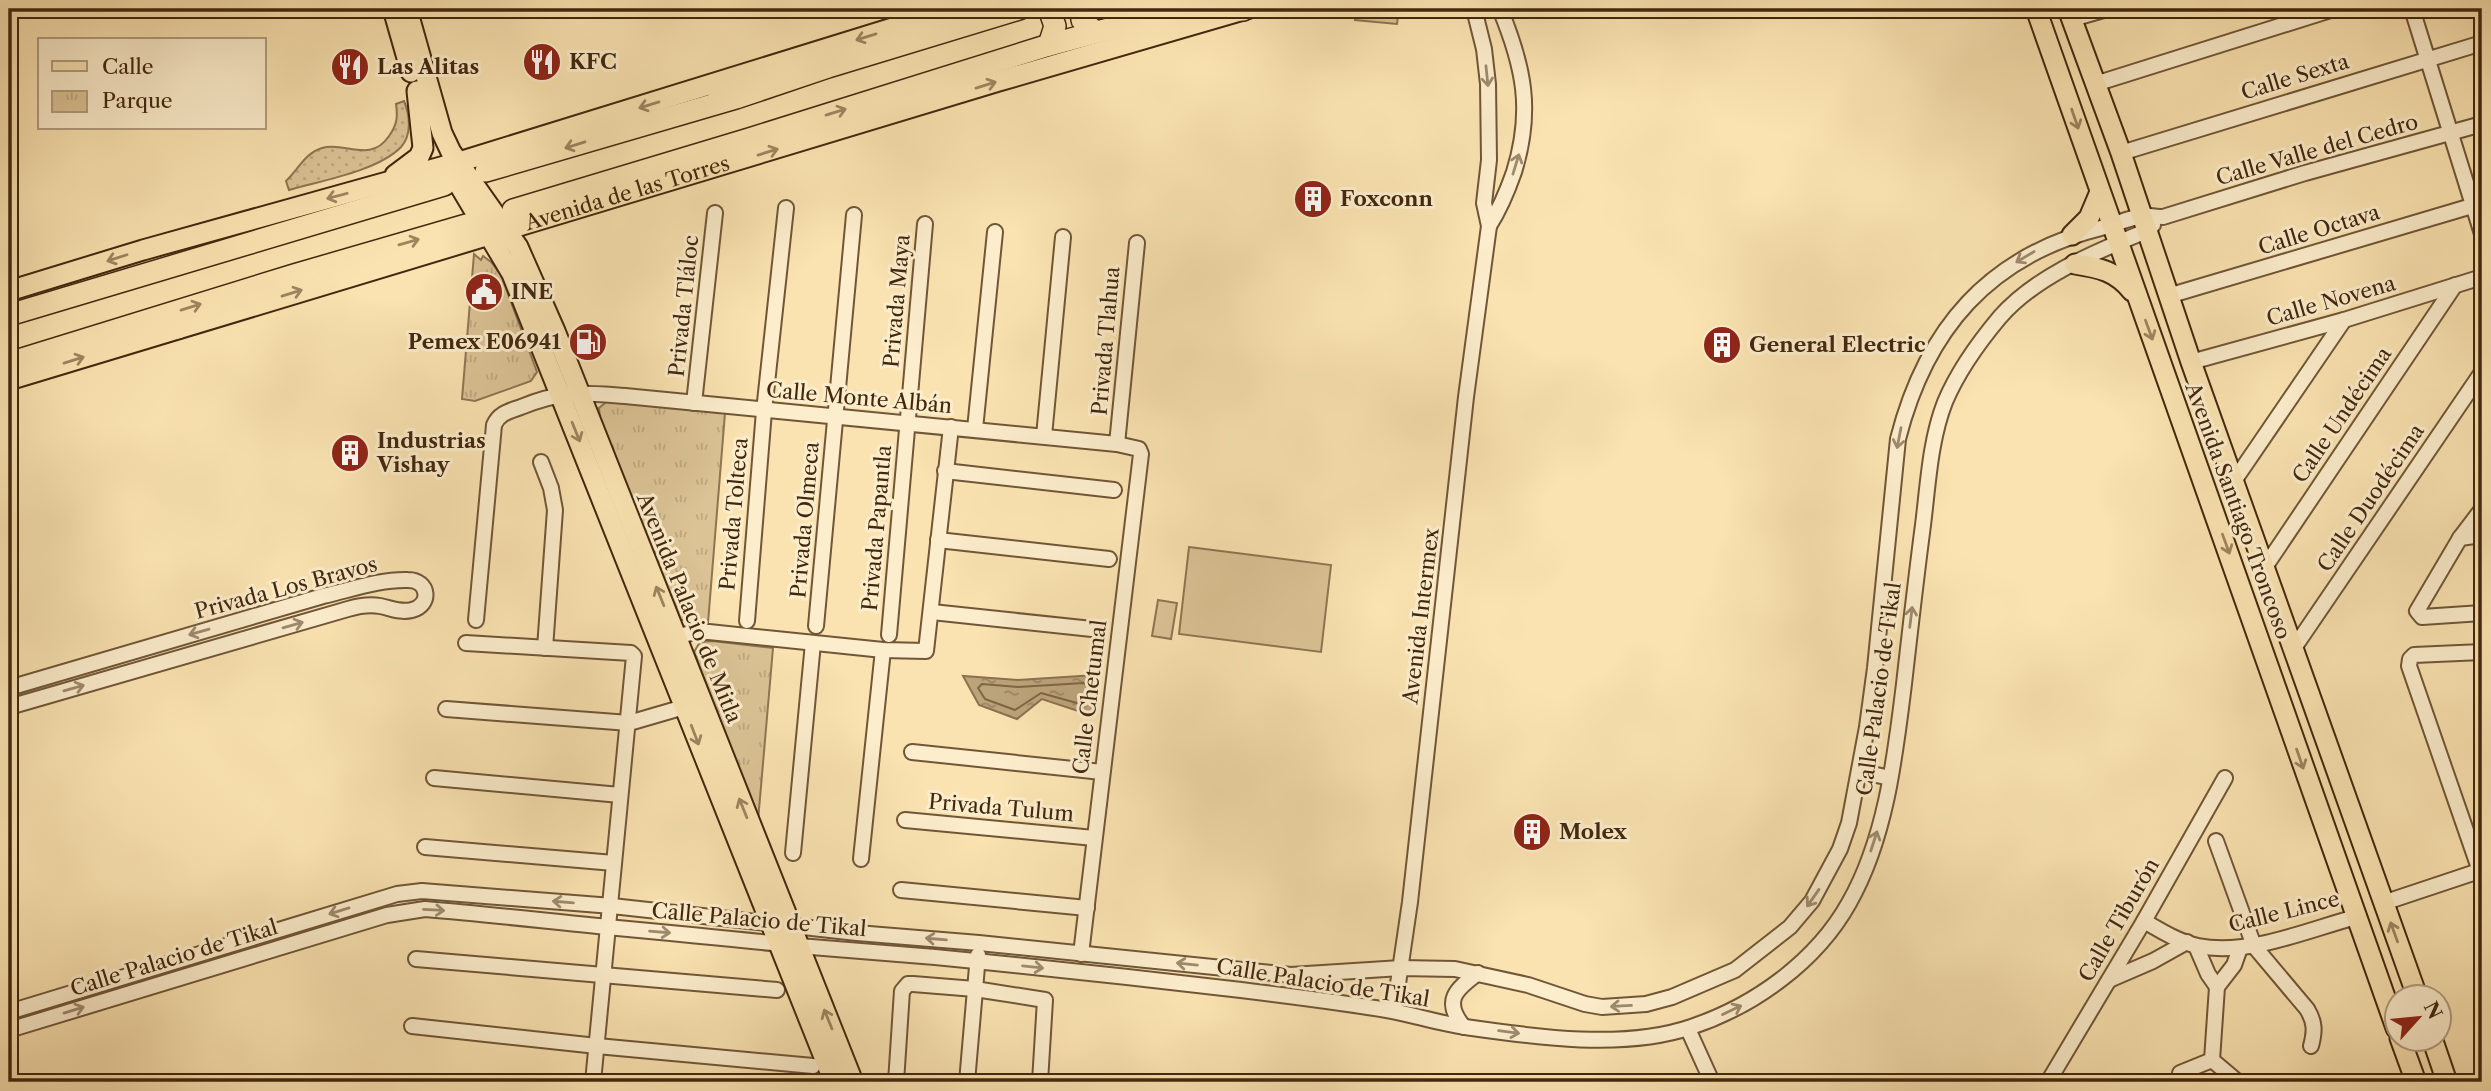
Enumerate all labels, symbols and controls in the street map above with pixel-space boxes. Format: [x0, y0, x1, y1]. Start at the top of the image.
one-way arrow [855, 31, 877, 44]
legend [38, 38, 266, 130]
restaurant icon: KFC [521, 41, 563, 83]
restaurant icon: Las Alitas [329, 46, 371, 88]
street label: Calle Sexta [2238, 48, 2353, 105]
place label: KFC [569, 49, 617, 74]
text: Calle [102, 54, 154, 79]
place label: Las Alitas [377, 54, 479, 79]
one-way arrow [1481, 64, 1494, 86]
one-way arrow [974, 78, 996, 90]
text: Parque [102, 88, 173, 113]
one-way arrow [638, 99, 660, 112]
one-way arrow [825, 104, 847, 117]
one-way arrow [2070, 108, 2082, 130]
street label: Calle Valle del Cedro [2213, 109, 2421, 190]
one-way arrow [565, 139, 587, 152]
one-way arrow [757, 144, 779, 157]
street label: Avenida de las Torres [521, 150, 732, 236]
one-way arrow [1511, 153, 1523, 175]
building icon: Foxconn [1292, 178, 1334, 220]
place label: Foxconn [1340, 186, 1433, 211]
one-way arrow [326, 190, 348, 203]
street label: Calle Octava [2255, 199, 2383, 260]
street label: Privada Maya [878, 232, 915, 369]
street label: Privada Tláloc [664, 234, 703, 378]
one-way arrow [397, 235, 420, 248]
one-way arrow [2016, 250, 2036, 264]
one-way arrow [107, 253, 129, 265]
street label: Privada Tlahua [1087, 264, 1125, 417]
street label: Calle Novena [2264, 270, 2399, 331]
public building icon: INE [463, 271, 505, 313]
place label: INE [511, 279, 553, 304]
one-way arrow [280, 286, 302, 298]
one-way arrow [180, 299, 202, 312]
one-way arrow [2144, 319, 2156, 341]
fuel station icon: Pemex E06941 [567, 321, 609, 363]
building icon: General Electric [1701, 324, 1743, 366]
place label: Pemex E06941 [408, 329, 562, 354]
place label: General Electric [1749, 332, 1926, 357]
street label: Calle Undécima [2287, 341, 2397, 487]
one-way arrow [63, 352, 85, 365]
street label: Calle Monte Albán [765, 377, 953, 418]
street label: Avenida Santiago Troncoso [2180, 378, 2297, 642]
street label: Calle Duodécima [2312, 418, 2430, 576]
one-way arrow [570, 420, 583, 442]
one-way arrow [1892, 426, 1905, 449]
place label: Industrias Vishay [376, 428, 486, 477]
building icon: Industrias Vishay [329, 432, 371, 474]
street label: Privada Tolteca [714, 436, 753, 592]
street label: Privada Olmeca [785, 440, 824, 599]
street label: Privada Papantla [857, 443, 896, 612]
street label: Avenida Palacio de Mitla [631, 488, 747, 727]
street label: Avenida Intermex [1397, 526, 1444, 706]
one-way arrow [2221, 533, 2233, 555]
street label: Privada Los Bravos [192, 551, 380, 624]
street label: Calle Palacio de Tikal [1851, 581, 1906, 797]
one-way arrow [652, 586, 665, 607]
one-way arrow [1905, 607, 1918, 629]
one-way arrow [281, 618, 304, 631]
street label: Calle Chetumal [1068, 618, 1111, 776]
one-way arrow [188, 627, 210, 640]
one-way arrow [63, 680, 85, 693]
one-way arrow [690, 723, 703, 745]
one-way arrow [2295, 748, 2308, 770]
street label: Privada Tulum [927, 789, 1075, 826]
one-way arrow [736, 797, 749, 819]
building icon: Molex [1511, 811, 1553, 853]
place label: Molex [1559, 819, 1627, 844]
one-way arrow [1868, 831, 1881, 853]
street label: Calle Tiburón [2073, 853, 2164, 986]
street label: Calle Lince [2226, 886, 2342, 937]
one-way arrow [1806, 888, 1820, 907]
one-way arrow [553, 895, 575, 908]
street label: Calle Palacio de Tikal [651, 898, 867, 941]
one-way arrow [422, 904, 445, 917]
one-way arrow [328, 906, 350, 919]
street label: Calle Palacio de Tikal [67, 914, 280, 1001]
one-way arrow [2387, 922, 2399, 944]
one-way arrow [649, 926, 671, 939]
one-way arrow [925, 932, 948, 945]
street label: Calle Palacio de Tikal [1215, 953, 1431, 1012]
one-way arrow [1176, 957, 1199, 970]
one-way arrow [1021, 961, 1044, 974]
north arrow [2382, 982, 2452, 1052]
text: N [2419, 998, 2447, 1023]
one-way arrow [1610, 1000, 1633, 1013]
one-way arrow [1721, 1002, 1742, 1016]
one-way arrow [63, 1003, 85, 1016]
one-way arrow [821, 1008, 834, 1030]
one-way arrow [1498, 1025, 1520, 1038]

